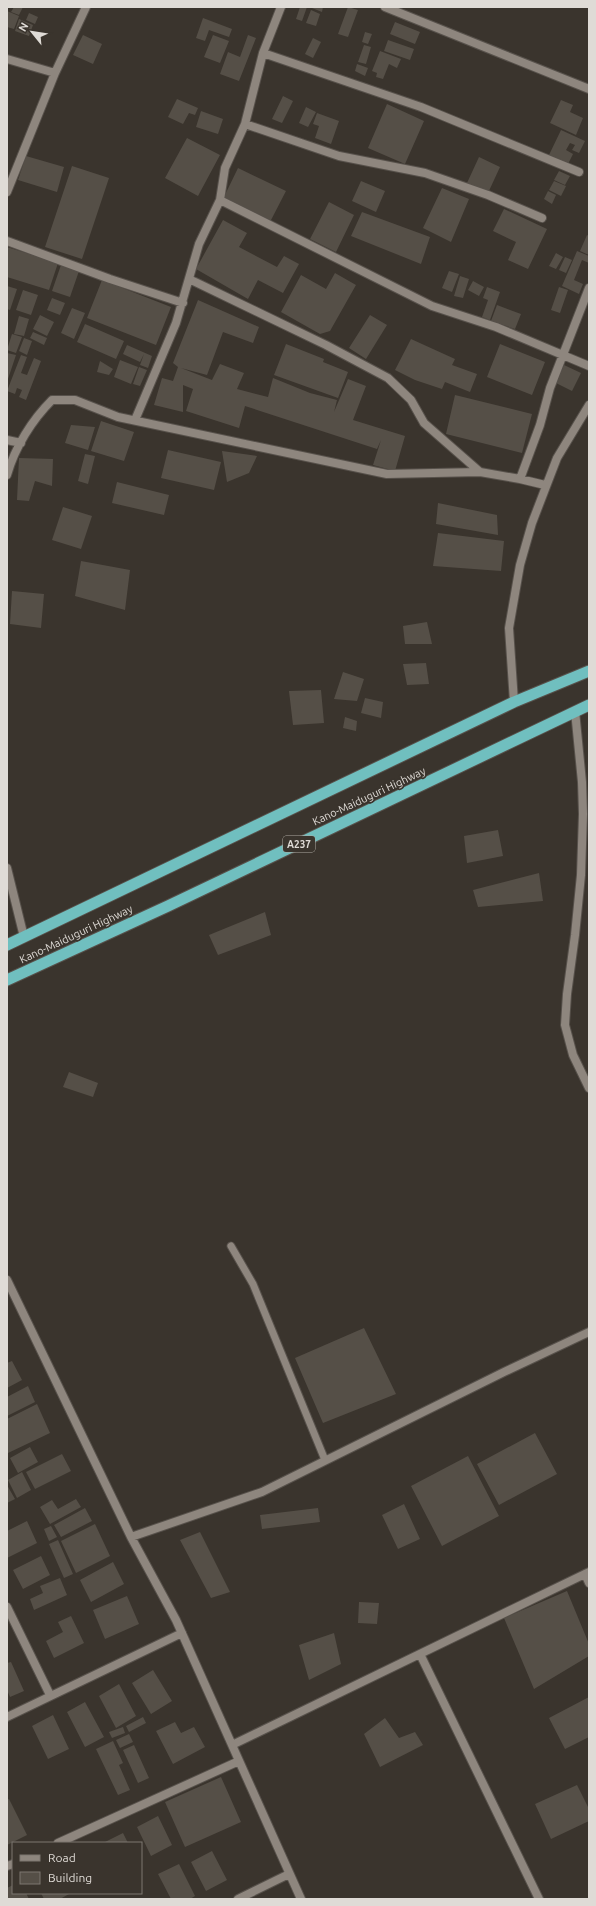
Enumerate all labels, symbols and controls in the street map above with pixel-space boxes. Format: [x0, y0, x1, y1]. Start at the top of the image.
north arrow [12, 12, 52, 52]
text: N [16, 20, 31, 34]
street label: Kano-Maiduguri Highway [311, 764, 428, 827]
road number: A237 [283, 836, 315, 852]
street label: Kano-Maiduguri Highway [18, 902, 135, 965]
legend [12, 1842, 142, 1894]
text: Road [48, 1851, 76, 1864]
text: Building [48, 1871, 92, 1884]

